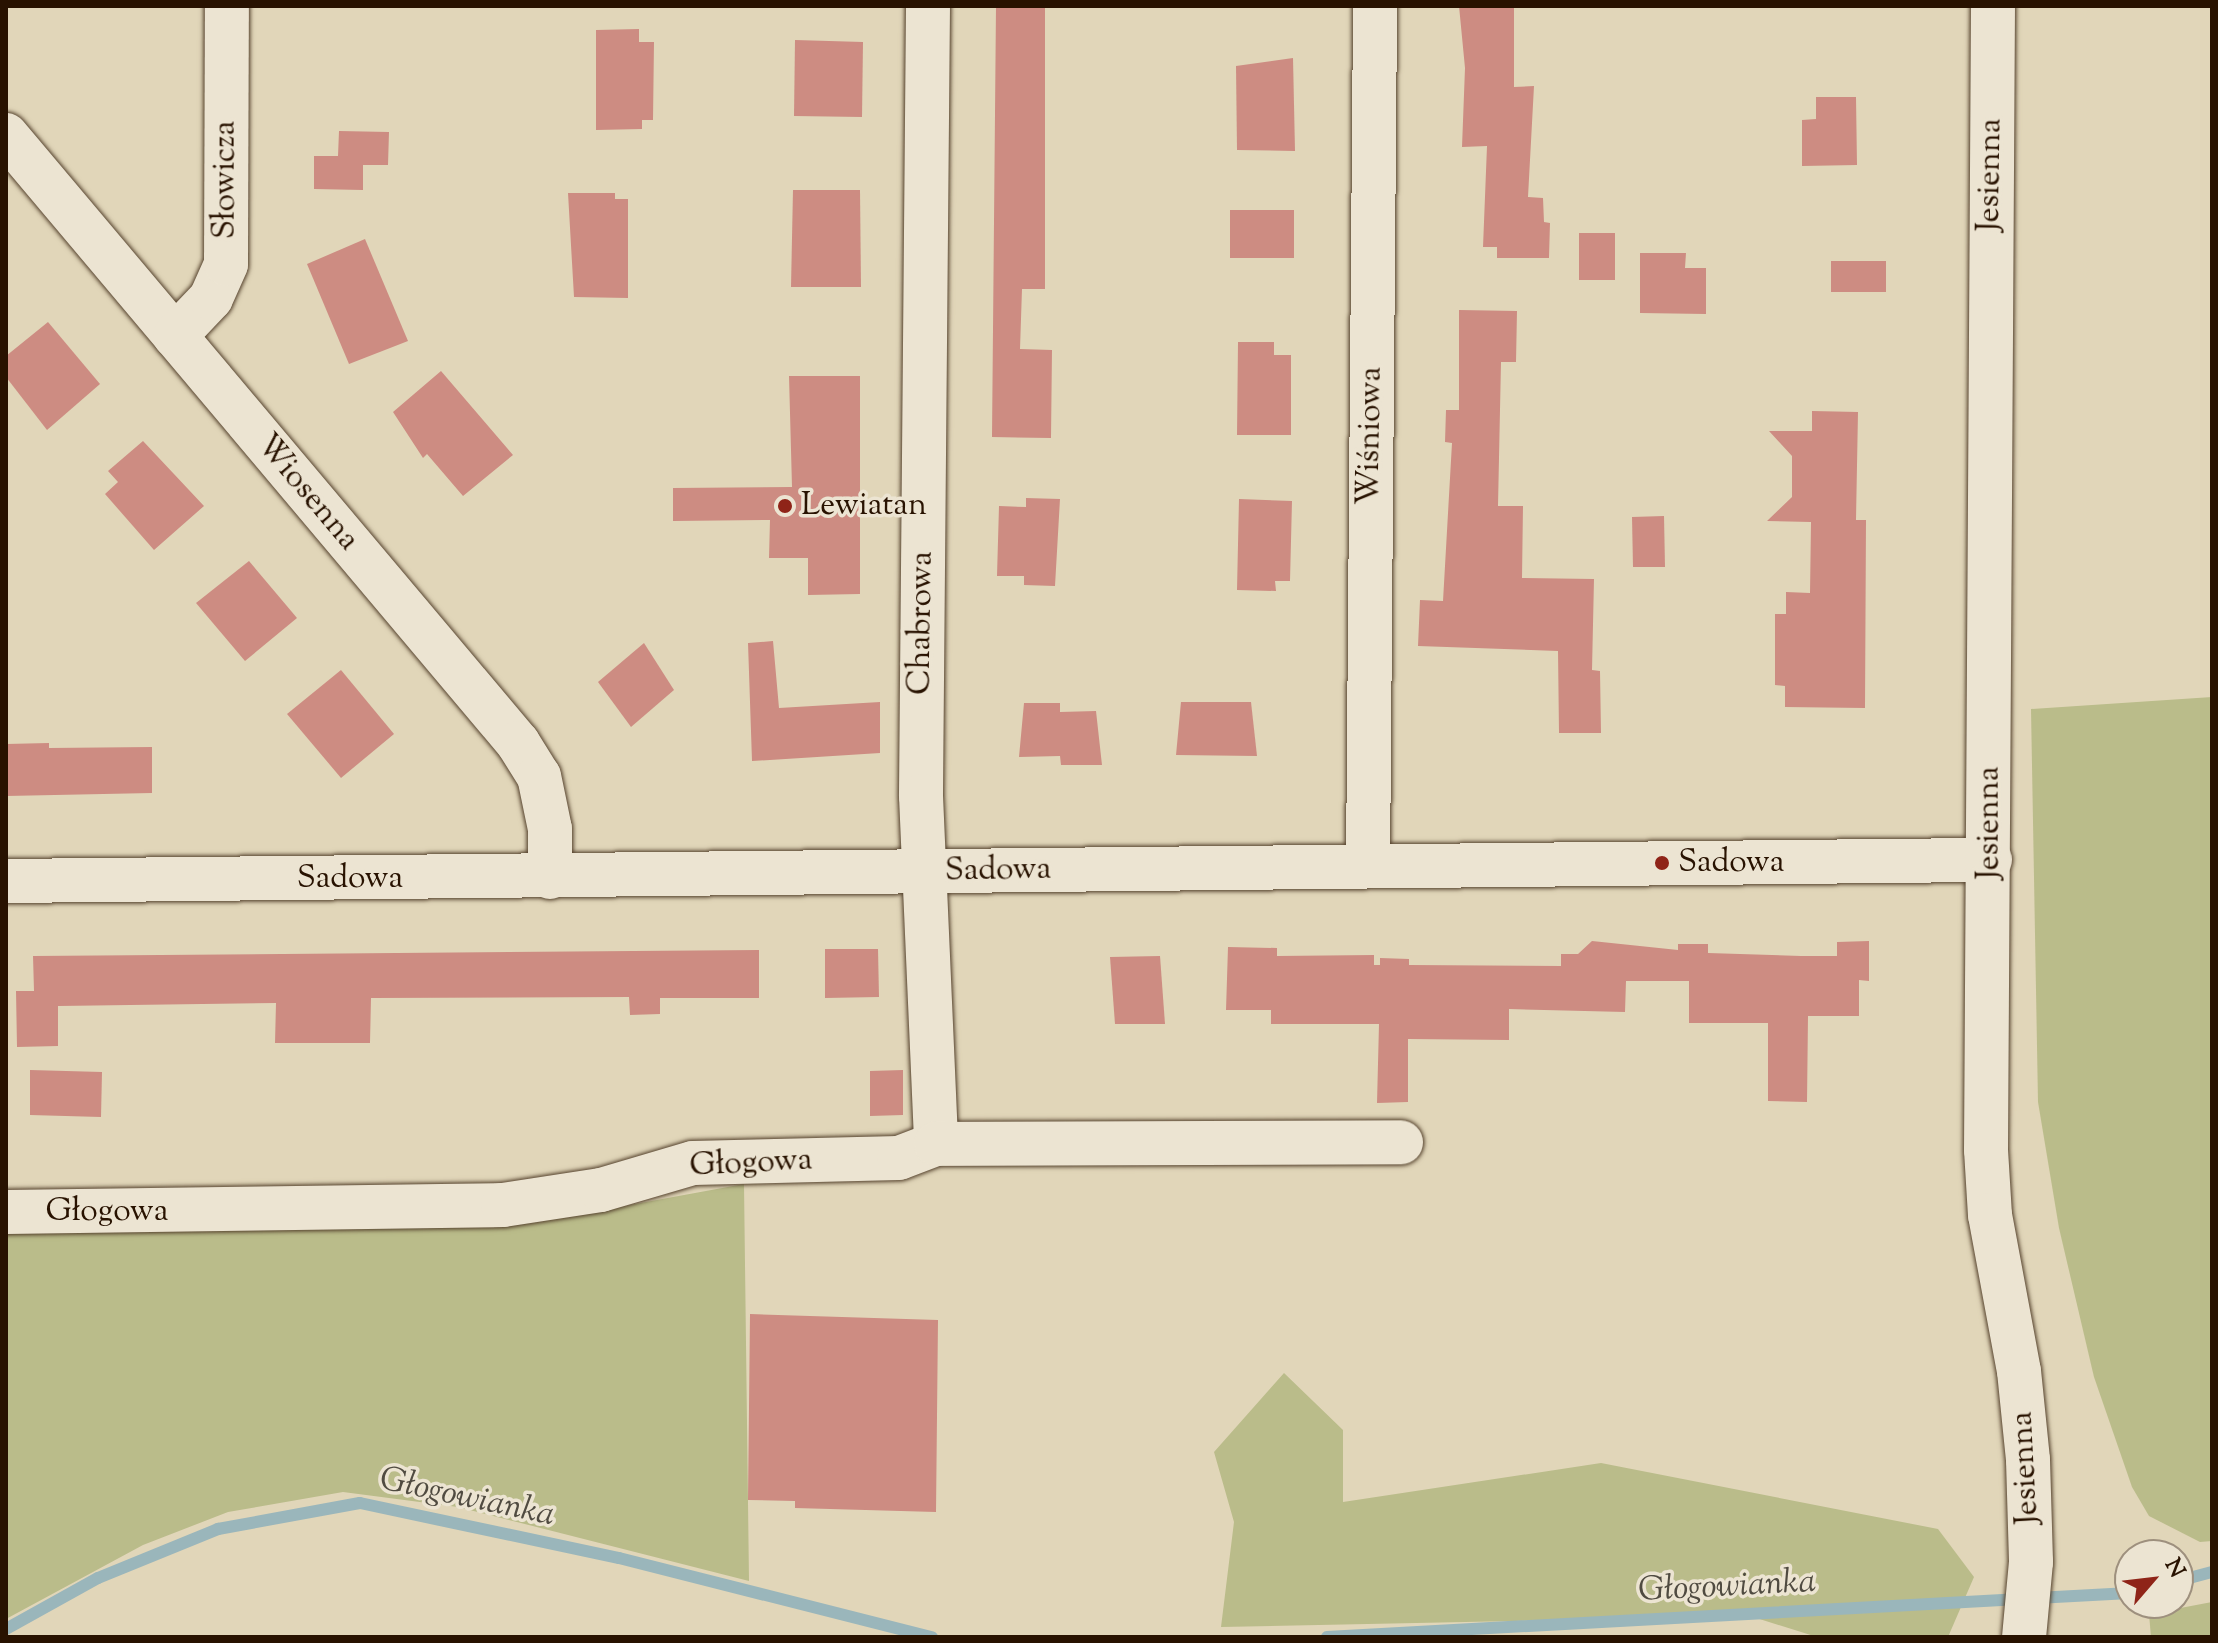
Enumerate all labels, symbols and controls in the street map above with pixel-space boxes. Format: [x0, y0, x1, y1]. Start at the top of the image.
street label: Jesienna [1971, 118, 2011, 232]
street label: Słowicza [207, 121, 245, 239]
street label: Wiśniowa [1351, 366, 1391, 506]
street label: Wiosenna [247, 427, 367, 559]
place label: Lewiatan [801, 487, 927, 525]
marker: Lewiatan [776, 497, 794, 515]
street label: Chabrowa [902, 551, 942, 695]
street label: Jesienna [1971, 766, 2009, 880]
place label: Sadowa [1678, 844, 1784, 882]
street label: Sadowa [944, 851, 1052, 891]
marker: Sadowa [1653, 854, 1671, 872]
street label: Sadowa [297, 860, 403, 898]
street label: Głogowa [689, 1142, 813, 1186]
street label: Głogowa [45, 1193, 169, 1231]
street label: Jesienna [2004, 1410, 2048, 1526]
water label: Głogowianka [376, 1460, 558, 1536]
north arrow [2114, 1539, 2194, 1619]
text: N [2155, 1553, 2192, 1584]
water label: Głogowianka [1637, 1562, 1817, 1612]

